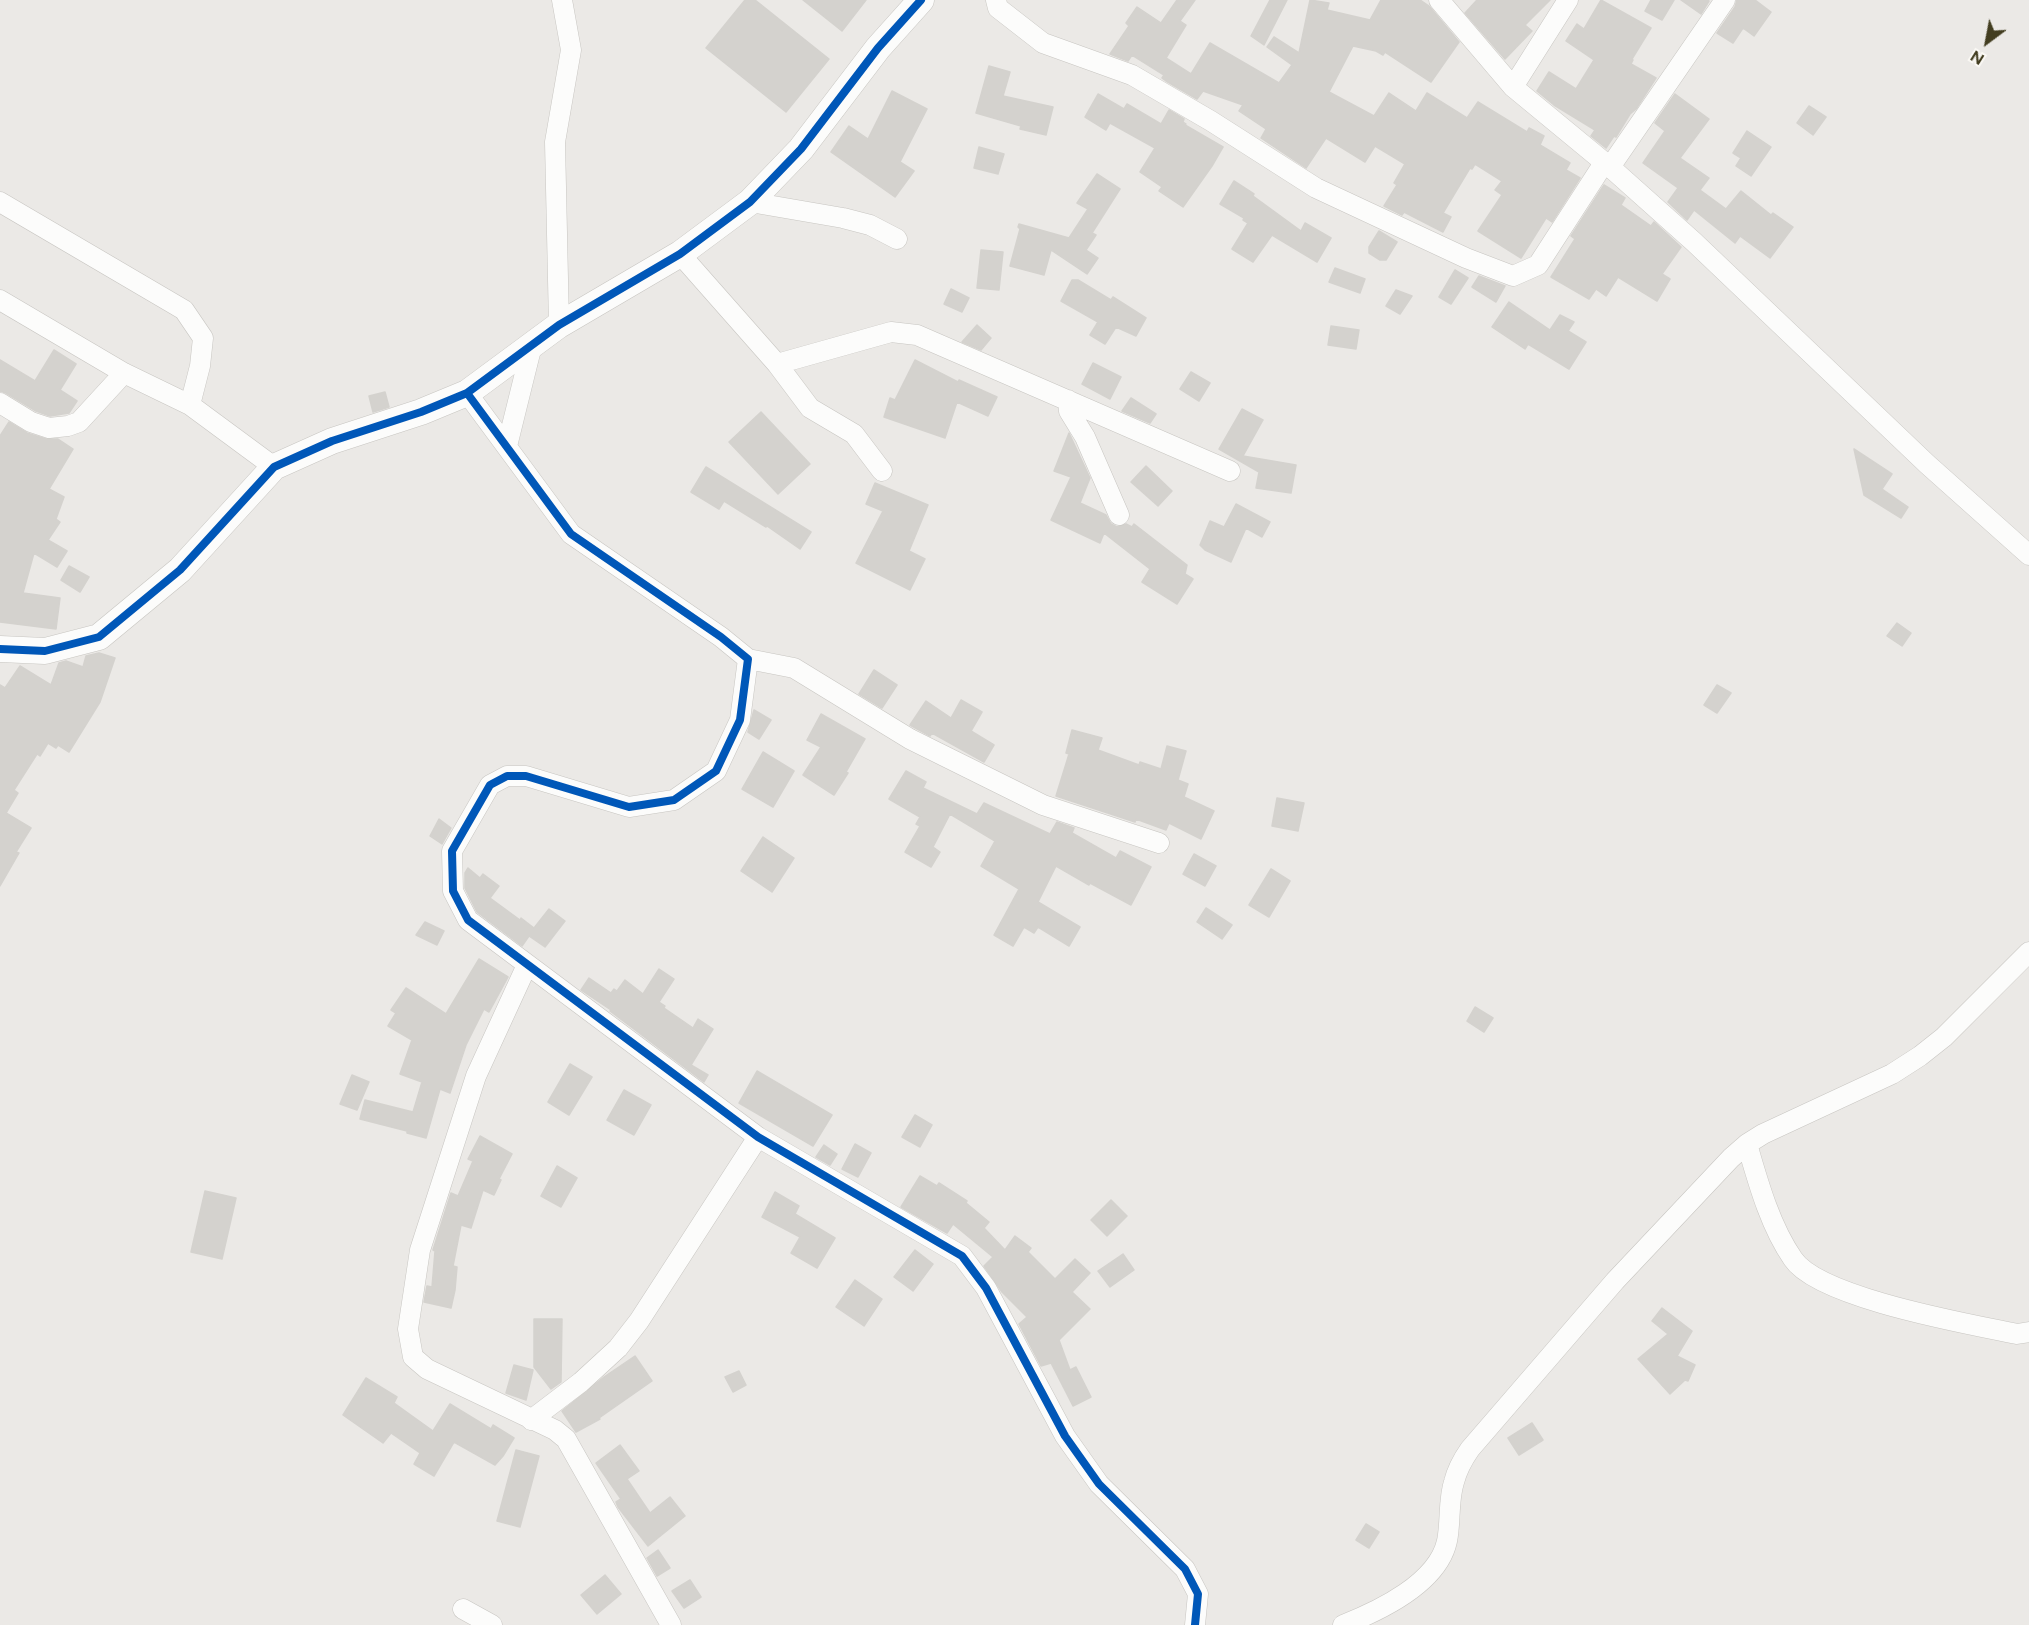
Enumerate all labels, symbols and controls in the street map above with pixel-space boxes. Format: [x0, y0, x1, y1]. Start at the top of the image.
north arrow [1957, 12, 2017, 72]
text: N [1967, 46, 1987, 69]

